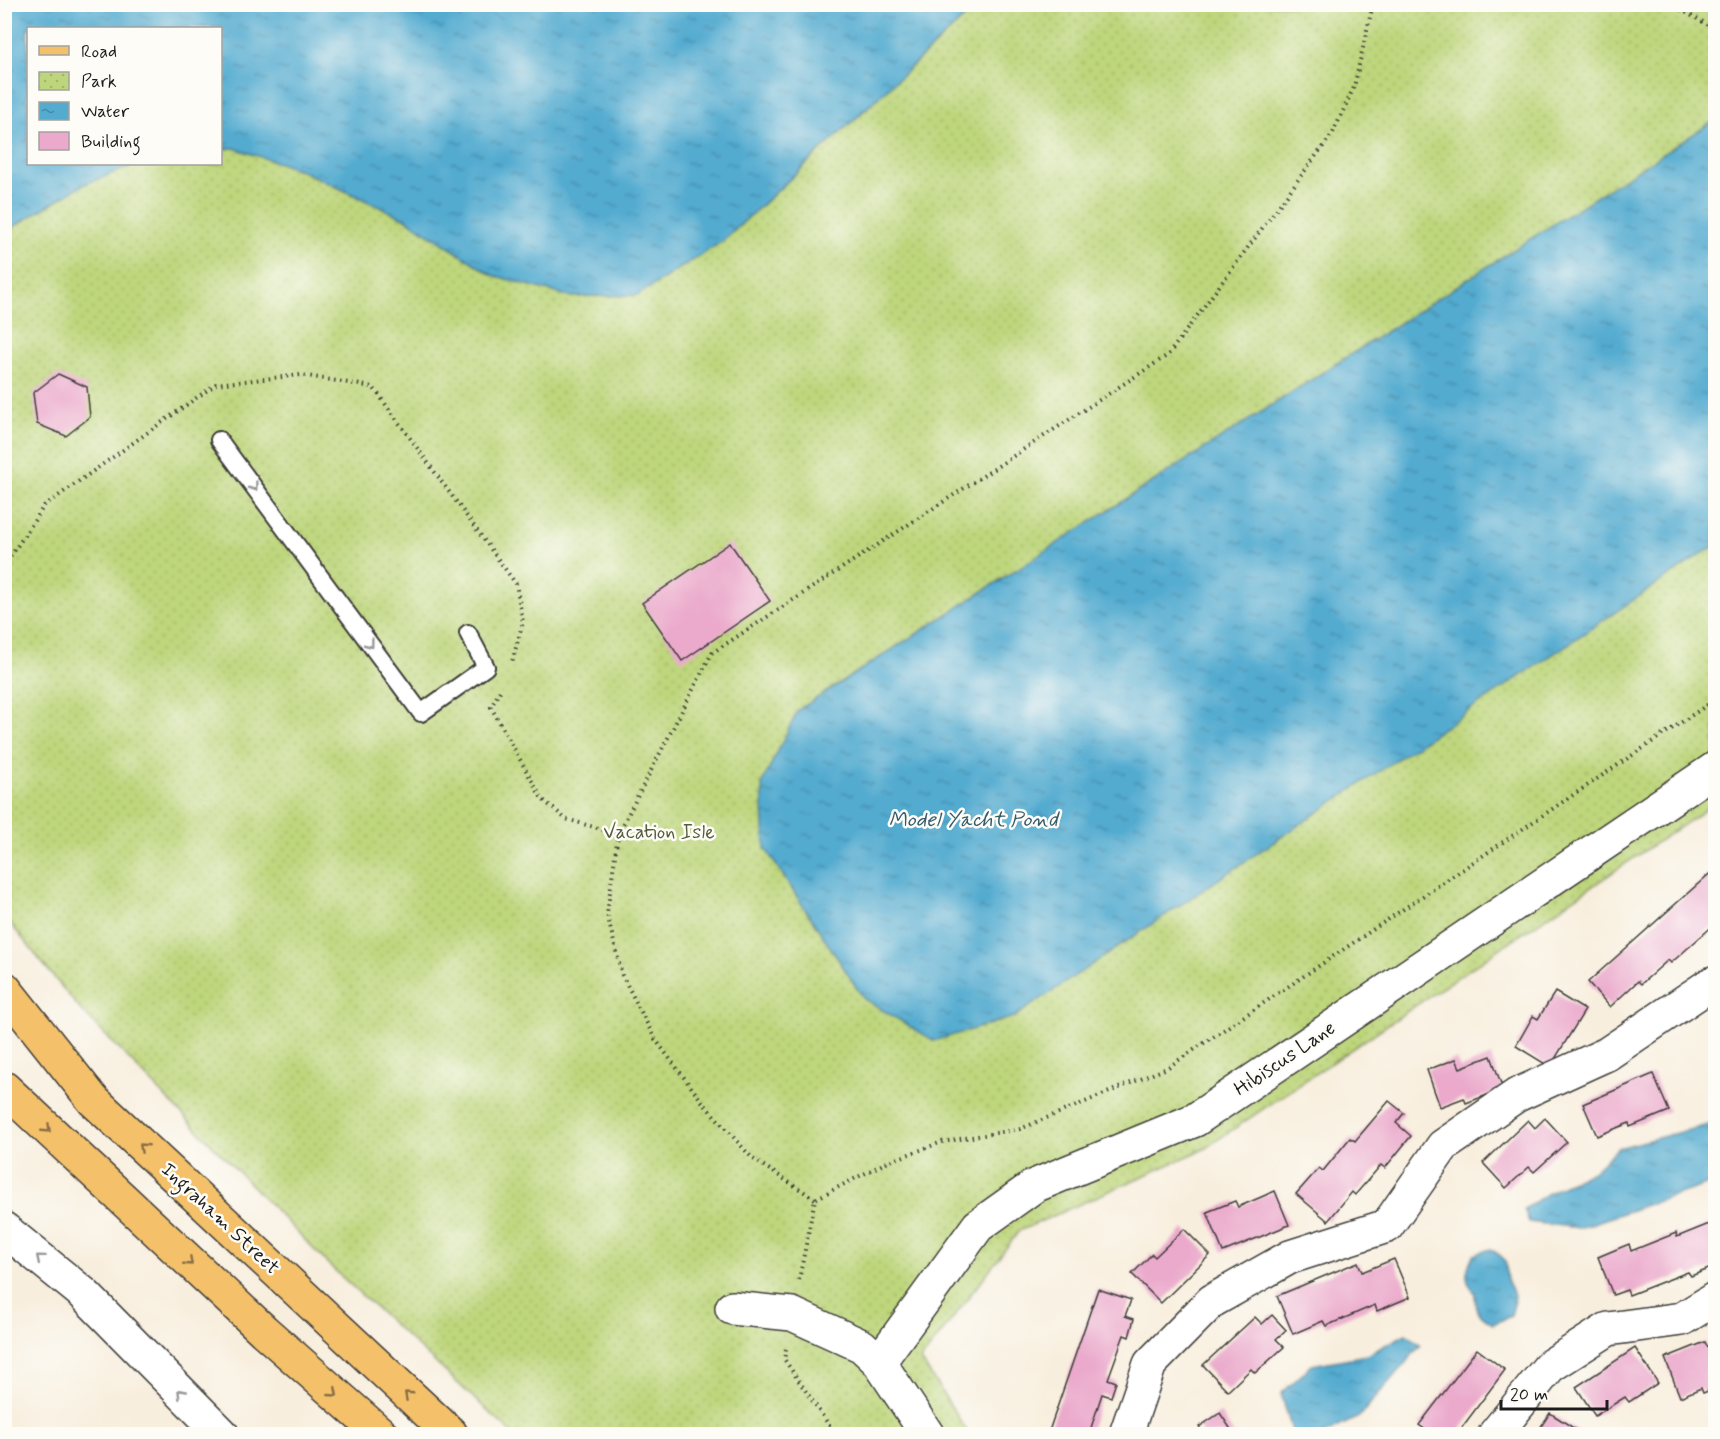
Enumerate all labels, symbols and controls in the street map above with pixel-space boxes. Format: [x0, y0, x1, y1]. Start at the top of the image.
legend [27, 27, 222, 165]
text: Road [81, 40, 117, 64]
text: Park [81, 70, 117, 94]
text: Water [81, 100, 130, 124]
text: Building [81, 130, 141, 156]
one-way arrow [247, 481, 258, 492]
one-way arrow [363, 637, 374, 648]
water label: Model Yacht Pond [888, 806, 1060, 834]
park label: Vacation Isle [603, 819, 715, 846]
street label: Hibiscus Lane [1229, 1015, 1341, 1103]
one-way arrow [40, 1122, 51, 1133]
one-way arrow [140, 1143, 150, 1154]
street label: Ingraham Street [153, 1157, 285, 1283]
one-way arrow [36, 1254, 47, 1265]
one-way arrow [183, 1255, 193, 1266]
scale bar [1501, 1373, 1608, 1411]
text: 20 m [1510, 1383, 1548, 1407]
one-way arrow [327, 1386, 338, 1397]
one-way arrow [177, 1389, 188, 1400]
one-way arrow [405, 1391, 416, 1402]

